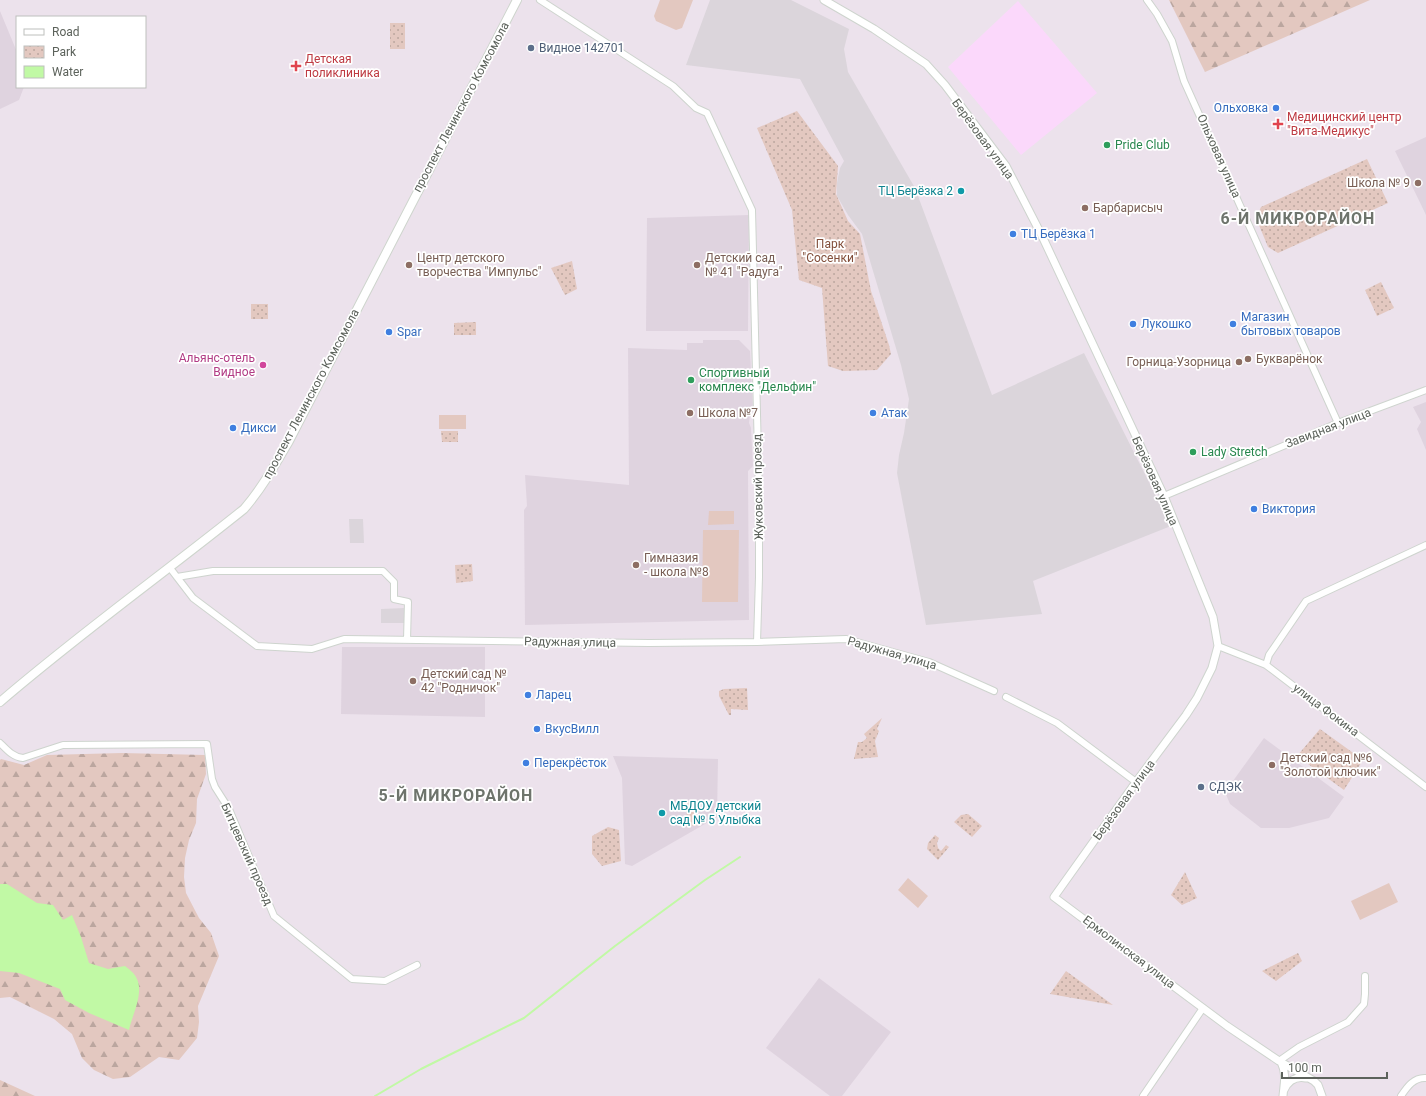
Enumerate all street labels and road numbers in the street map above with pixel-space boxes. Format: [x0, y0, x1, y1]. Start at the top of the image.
street label: проспект Ленинского Комсомола [410, 20, 512, 194]
street label: Берёзовая улица [949, 96, 1017, 182]
street label: Ольховая улица [1194, 112, 1244, 200]
street label: проспект Ленинского Комсомола [260, 307, 362, 481]
street label: Завидная улица [1283, 405, 1373, 451]
street label: Жуковский проезд [750, 434, 766, 540]
street label: Берёзовая улица [1129, 434, 1181, 528]
street label: Радужная улица [524, 634, 616, 650]
street label: Радужная улица [846, 634, 938, 672]
street label: улица Фокина [1290, 681, 1362, 739]
street label: Берёзовая улица [1090, 757, 1158, 843]
street label: Битцевский проезд [218, 801, 276, 907]
street label: Ермолинская улица [1080, 913, 1178, 991]

